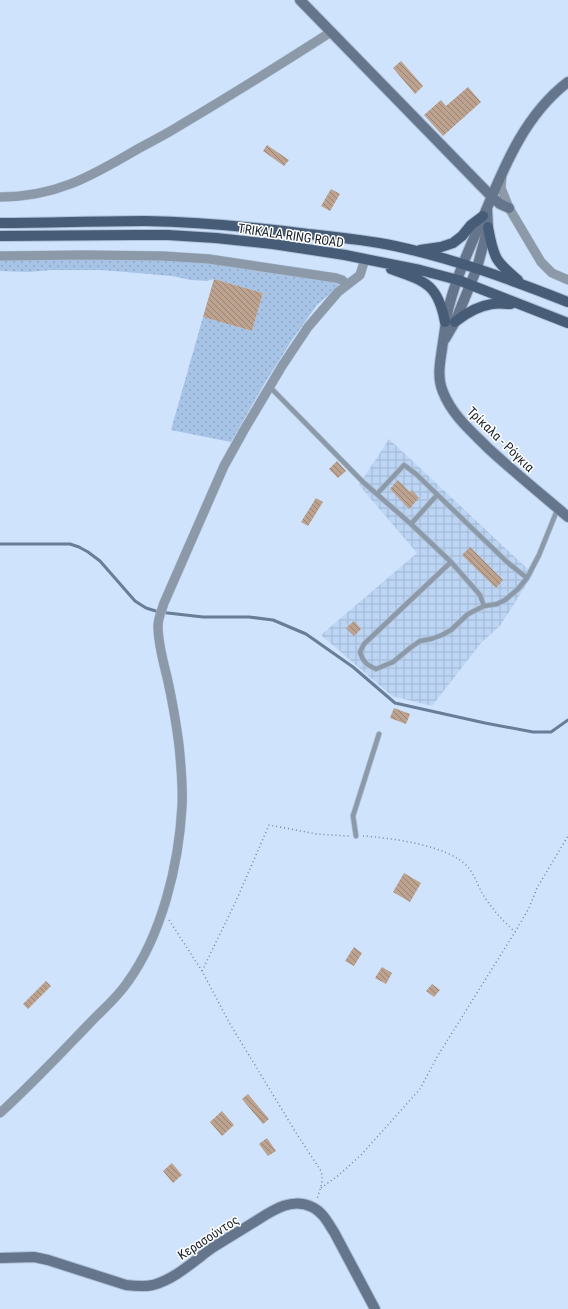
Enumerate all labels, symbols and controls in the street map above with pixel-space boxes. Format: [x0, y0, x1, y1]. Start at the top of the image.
street label: TRIKALA RING ROAD [237, 221, 345, 250]
street label: Τρίκαλα - Ρόγκια [464, 404, 538, 475]
street label: Κερασούντος [175, 1212, 242, 1263]

